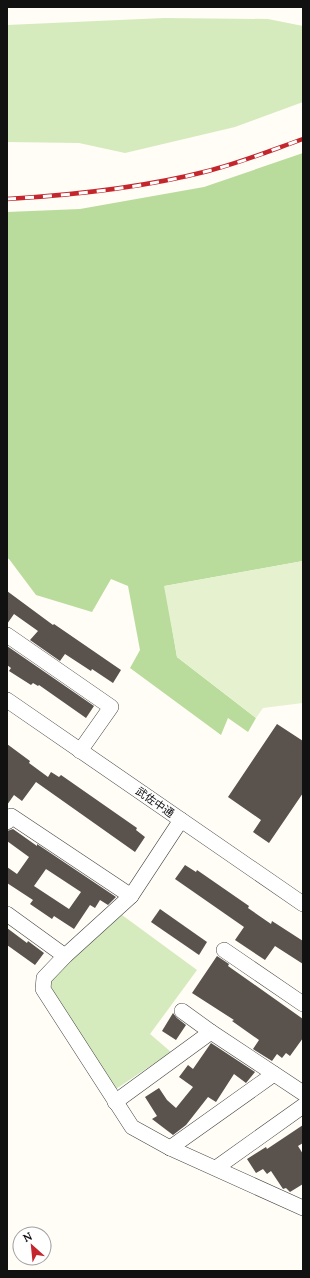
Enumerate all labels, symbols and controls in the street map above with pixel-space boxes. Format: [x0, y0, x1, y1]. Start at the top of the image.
street label: 武佐中通 [133, 784, 177, 820]
north arrow [12, 1226, 52, 1266]
text: N [20, 1229, 35, 1245]

